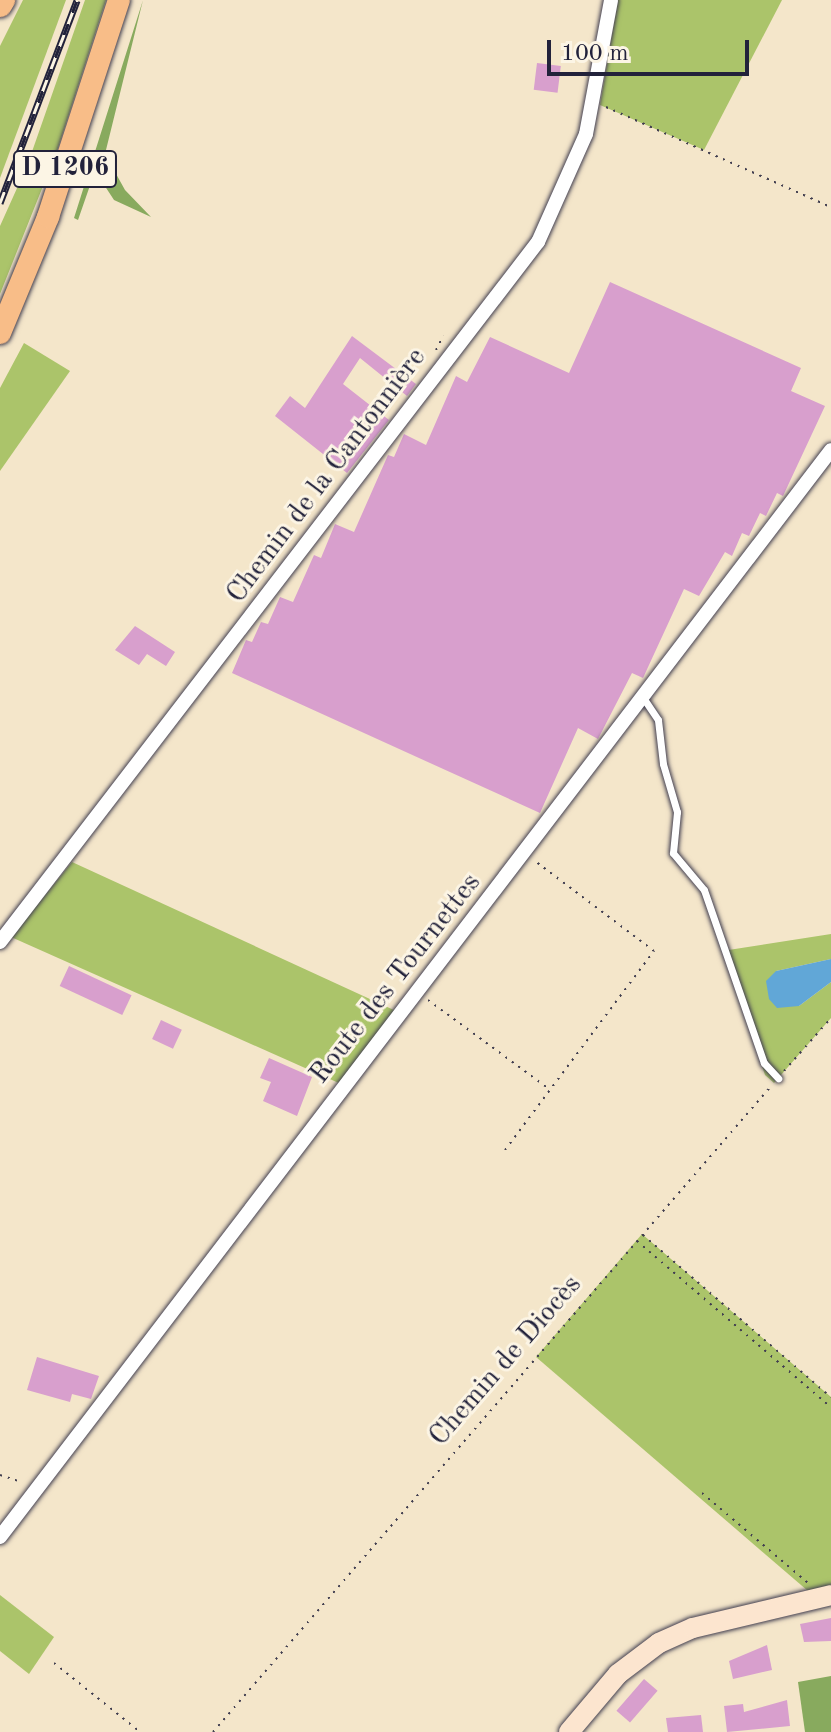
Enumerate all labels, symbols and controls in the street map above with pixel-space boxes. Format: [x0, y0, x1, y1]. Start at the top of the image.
scale bar [551, 24, 753, 74]
text: 100 m [561, 42, 629, 66]
road number: D 1206 [11, 147, 119, 191]
street label: Chemin de la Cantonnière [220, 342, 434, 610]
street label: Route des Tournettes [303, 867, 489, 1091]
street label: Chemin de Diocès [423, 1269, 589, 1453]

